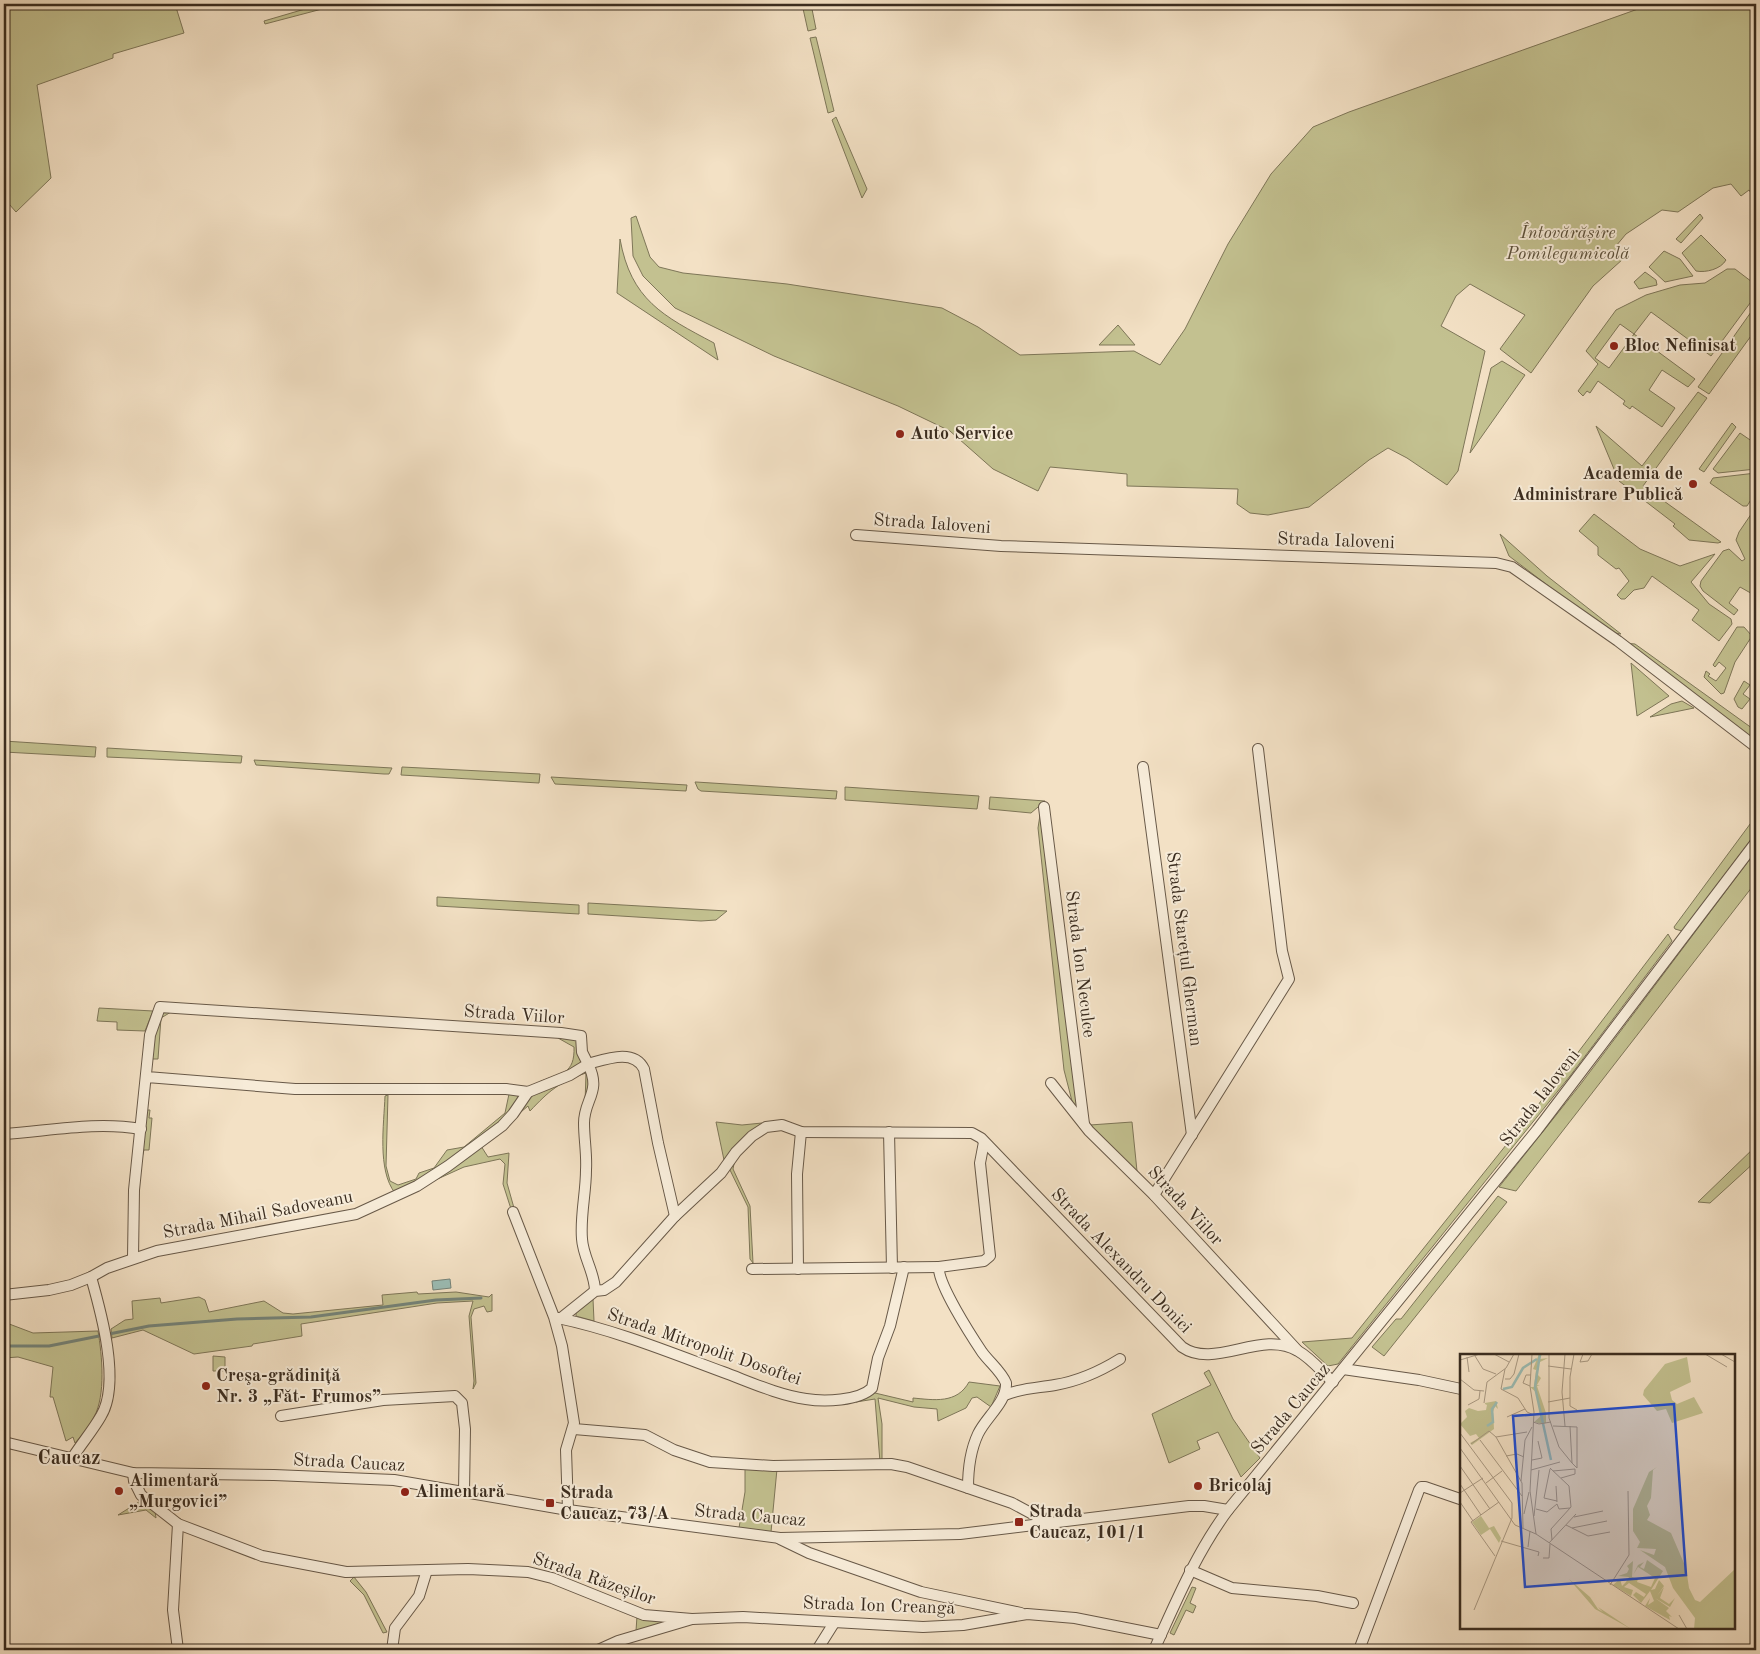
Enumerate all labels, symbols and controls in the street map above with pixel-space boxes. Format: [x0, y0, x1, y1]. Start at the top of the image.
park label: Întovărășire Pomilegumicolă [1505, 222, 1630, 263]
place label: Bloc Nefinisat [1624, 337, 1736, 355]
marker: Bloc Nefinisat [1608, 340, 1620, 352]
place label: Auto Service [910, 425, 1013, 443]
marker: Auto Service [894, 428, 906, 440]
place label: Academia de Administrare Publică [1512, 465, 1683, 504]
marker: Academia de Administrare Publică [1687, 478, 1699, 490]
street label: Strada Ialoveni [873, 511, 991, 537]
street label: Strada Ialoveni [1277, 530, 1395, 552]
street label: Strada Starețul Gherman [1162, 851, 1205, 1048]
street label: Strada Ion Neculce [1062, 889, 1098, 1039]
street label: Strada Viilor [463, 1002, 566, 1028]
street label: Strada Ialoveni [1497, 1046, 1583, 1150]
street label: Strada Viilor [1144, 1163, 1226, 1250]
street label: Strada Alexandru Donici [1047, 1185, 1195, 1337]
street label: Strada Mihail Sadoveanu [161, 1188, 355, 1242]
street label: Strada Mitropolit Dosoftei [605, 1305, 804, 1389]
inset map [1460, 1354, 1735, 1629]
street label: Strada Caucaz [1248, 1360, 1334, 1458]
place label: Creşa-grădiniţă Nr. 3 „Făt- Frumos” [216, 1367, 381, 1406]
marker: Creşa-grădiniţă Nr. 3 „Făt- Frumos” [200, 1380, 212, 1392]
district label: Caucaz [37, 1449, 101, 1469]
street label: Strada Caucaz [292, 1451, 406, 1475]
place label: Alimentară „Murgovici” [129, 1472, 227, 1511]
place label: Bricolaj [1208, 1477, 1272, 1495]
marker: Bricolaj [1192, 1480, 1204, 1492]
place label: Alimentară [415, 1483, 505, 1501]
place label: Strada Caucaz, 73/A [560, 1484, 670, 1523]
marker: Alimentară „Murgovici” [113, 1485, 125, 1497]
marker: Alimentară [399, 1486, 411, 1498]
marker: Strada Caucaz, 73/A [544, 1497, 556, 1509]
street label: Strada Caucaz [693, 1502, 807, 1530]
place label: Strada Caucaz, 101/1 [1029, 1503, 1146, 1542]
marker: Strada Caucaz, 101/1 [1013, 1516, 1025, 1528]
street label: Strada Răzeșilor [530, 1550, 658, 1610]
street label: Strada Ion Creangă [802, 1594, 956, 1618]

